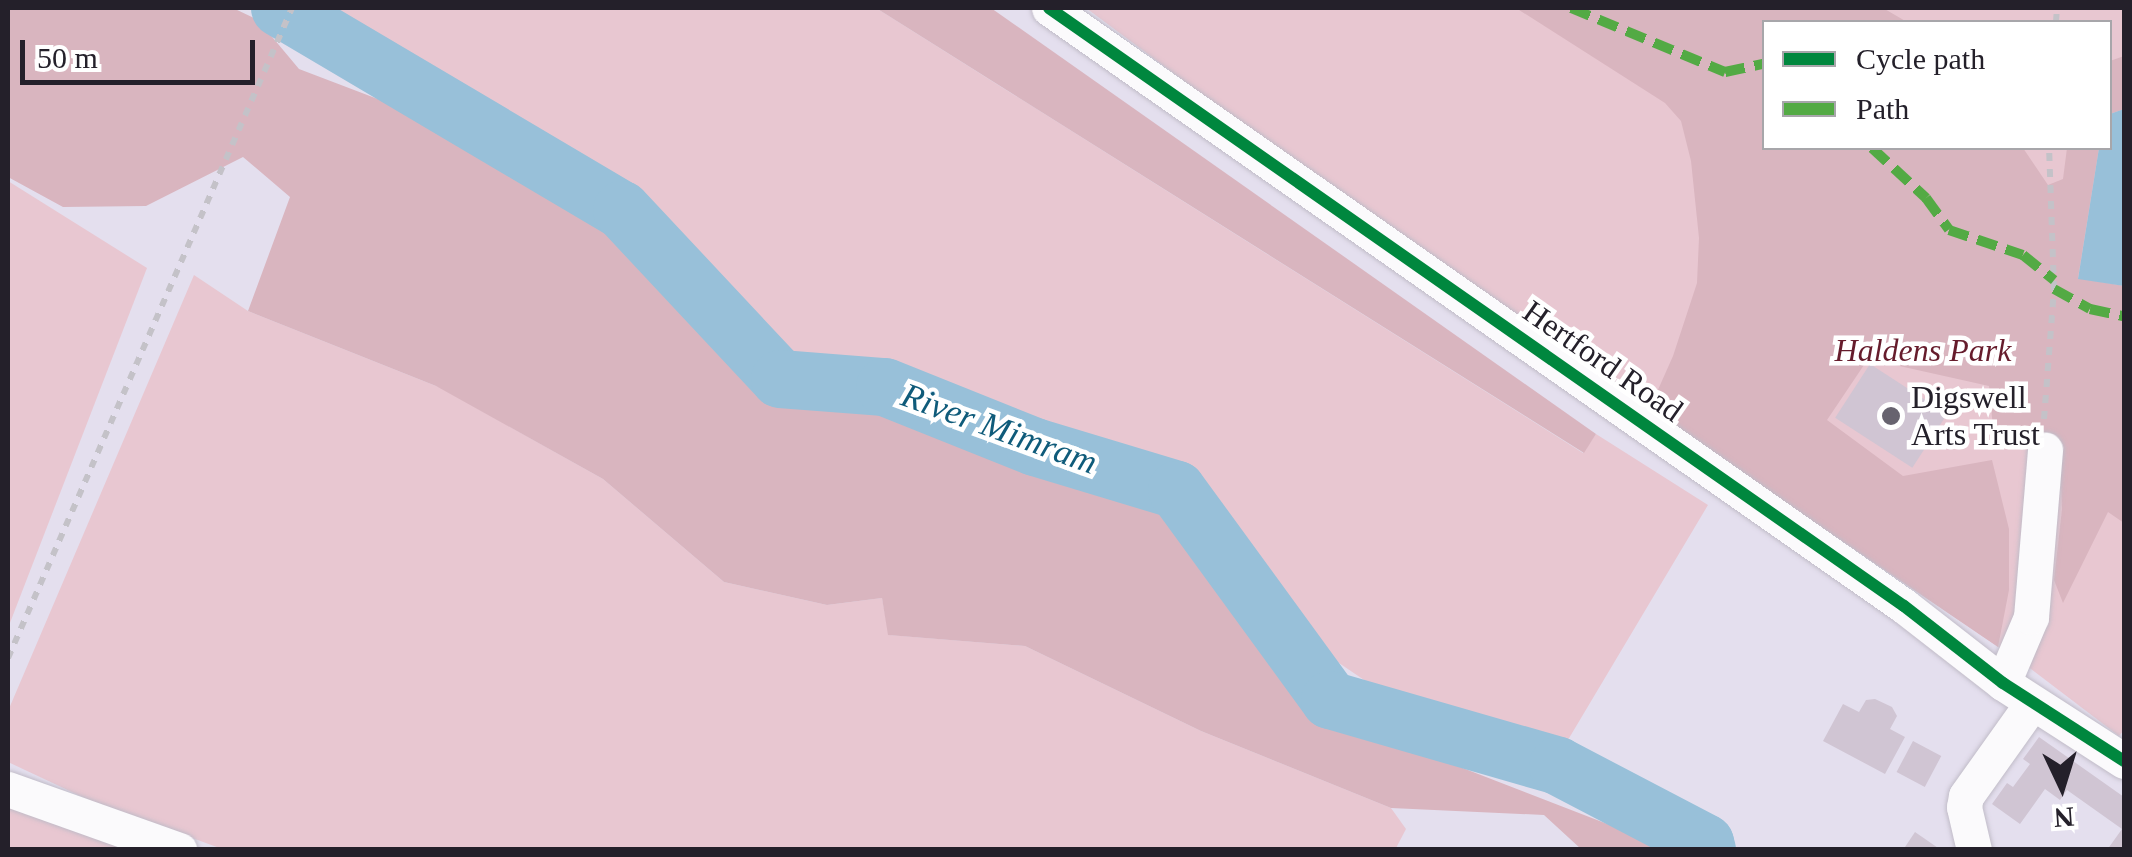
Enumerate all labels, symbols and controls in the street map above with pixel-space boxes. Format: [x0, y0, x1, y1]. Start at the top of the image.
scale bar [25, 20, 260, 82]
legend [1762, 20, 2112, 150]
text: 50 m [37, 41, 98, 74]
text: Cycle path [1856, 42, 1985, 75]
text: Path [1856, 92, 1909, 125]
street label: Hertford Road [1516, 292, 1690, 430]
park label: Haldens Park [1835, 331, 2011, 369]
water label: River Mimram [895, 374, 1103, 484]
place label: Digswell Arts Trust [1911, 379, 2041, 454]
marker: Digswell Arts Trust [1880, 405, 1902, 427]
north arrow [2012, 737, 2112, 837]
text: N [2053, 801, 2075, 834]

